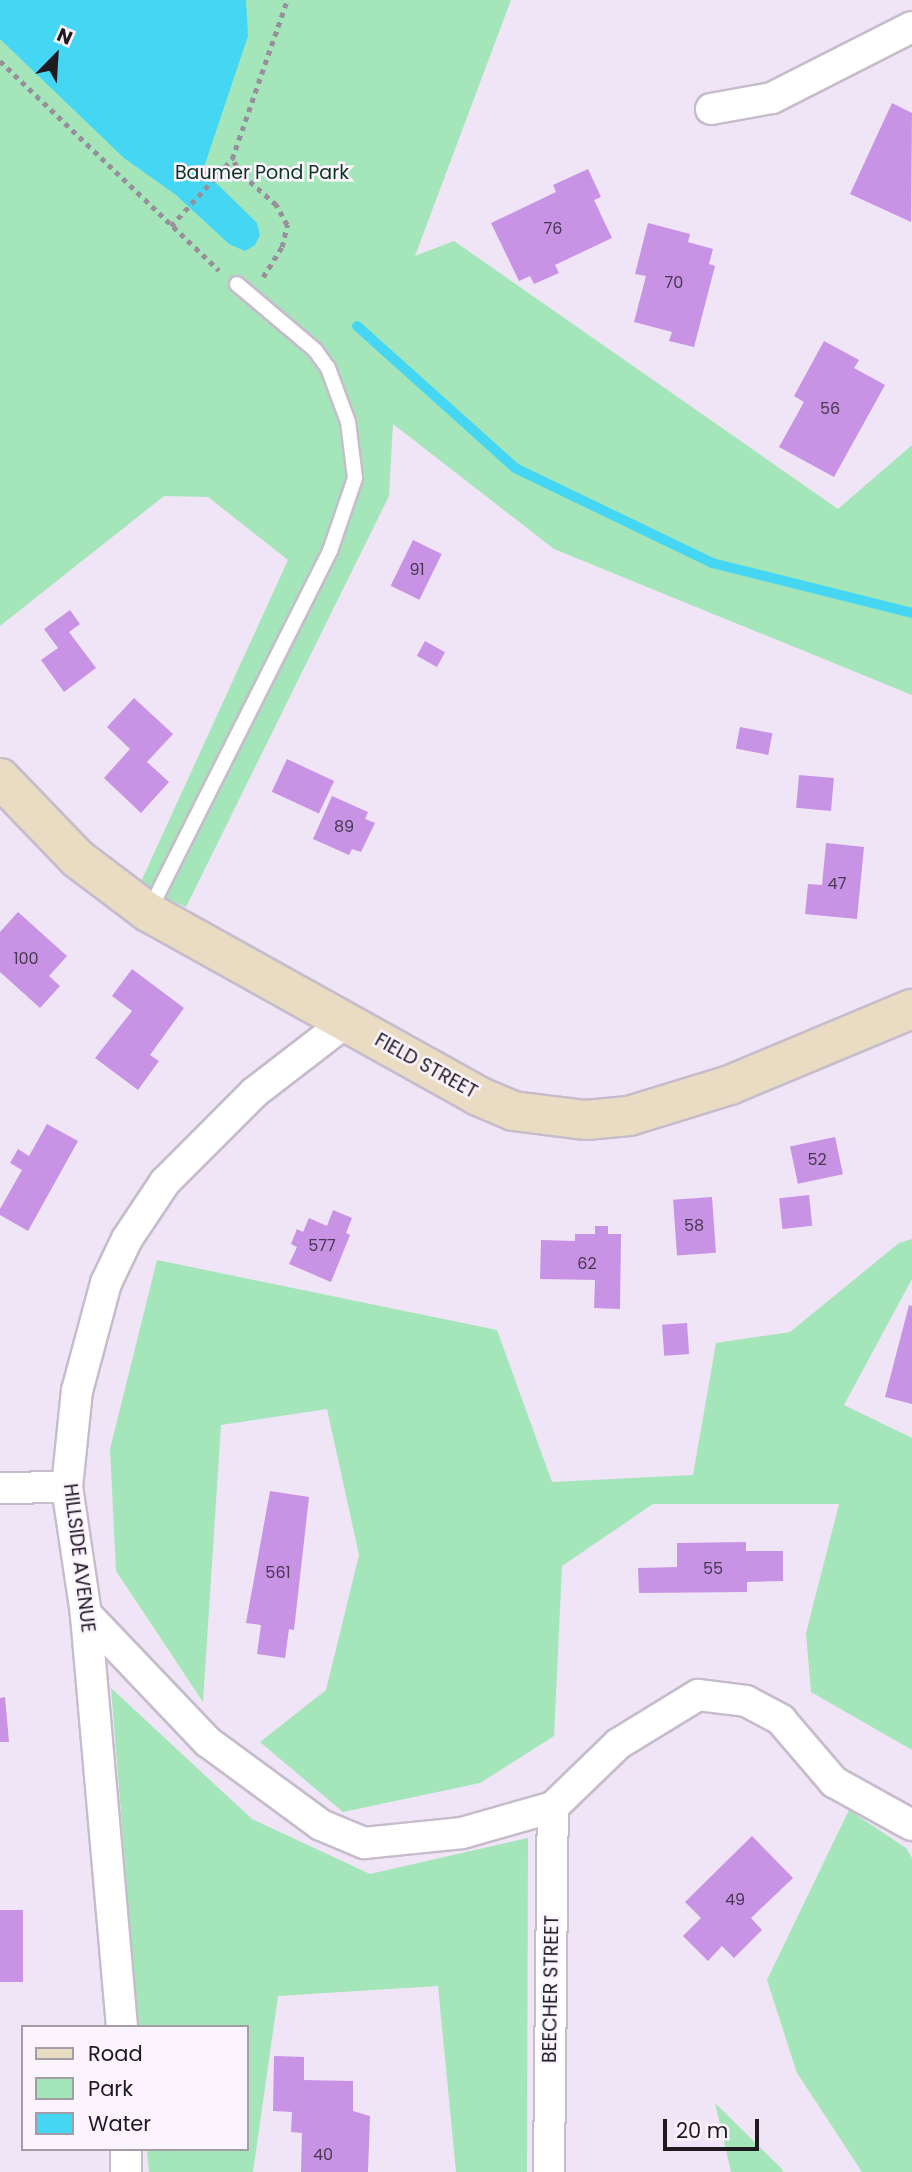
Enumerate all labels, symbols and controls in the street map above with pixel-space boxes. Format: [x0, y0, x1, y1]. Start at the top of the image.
north arrow [21, 21, 91, 91]
text: N [53, 21, 77, 52]
park label: Baumer Pond Park [175, 162, 349, 184]
house number: 76 [544, 219, 562, 239]
house number: 70 [665, 273, 683, 293]
house number: 56 [820, 399, 840, 419]
house number: 91 [409, 560, 425, 580]
house number: 89 [334, 817, 354, 837]
house number: 47 [828, 874, 846, 894]
house number: 100 [13, 949, 39, 969]
street label: FIELD STREET [371, 1029, 481, 1103]
house number: 52 [807, 1150, 827, 1170]
house number: 58 [684, 1216, 704, 1236]
house number: 577 [308, 1236, 336, 1256]
house number: 62 [577, 1254, 597, 1274]
street label: HILLSIDE AVENUE [59, 1482, 99, 1634]
house number: 55 [703, 1559, 723, 1579]
house number: 561 [265, 1563, 291, 1583]
house number: 49 [725, 1890, 745, 1910]
street label: BEECHER STREET [538, 1915, 564, 2063]
legend [21, 2025, 248, 2151]
text: Road [88, 2039, 143, 2068]
text: Park [88, 2074, 133, 2103]
scale bar [667, 2106, 763, 2150]
text: Water [88, 2109, 151, 2138]
text: 20 m [676, 2116, 729, 2145]
house number: 40 [313, 2145, 333, 2165]

